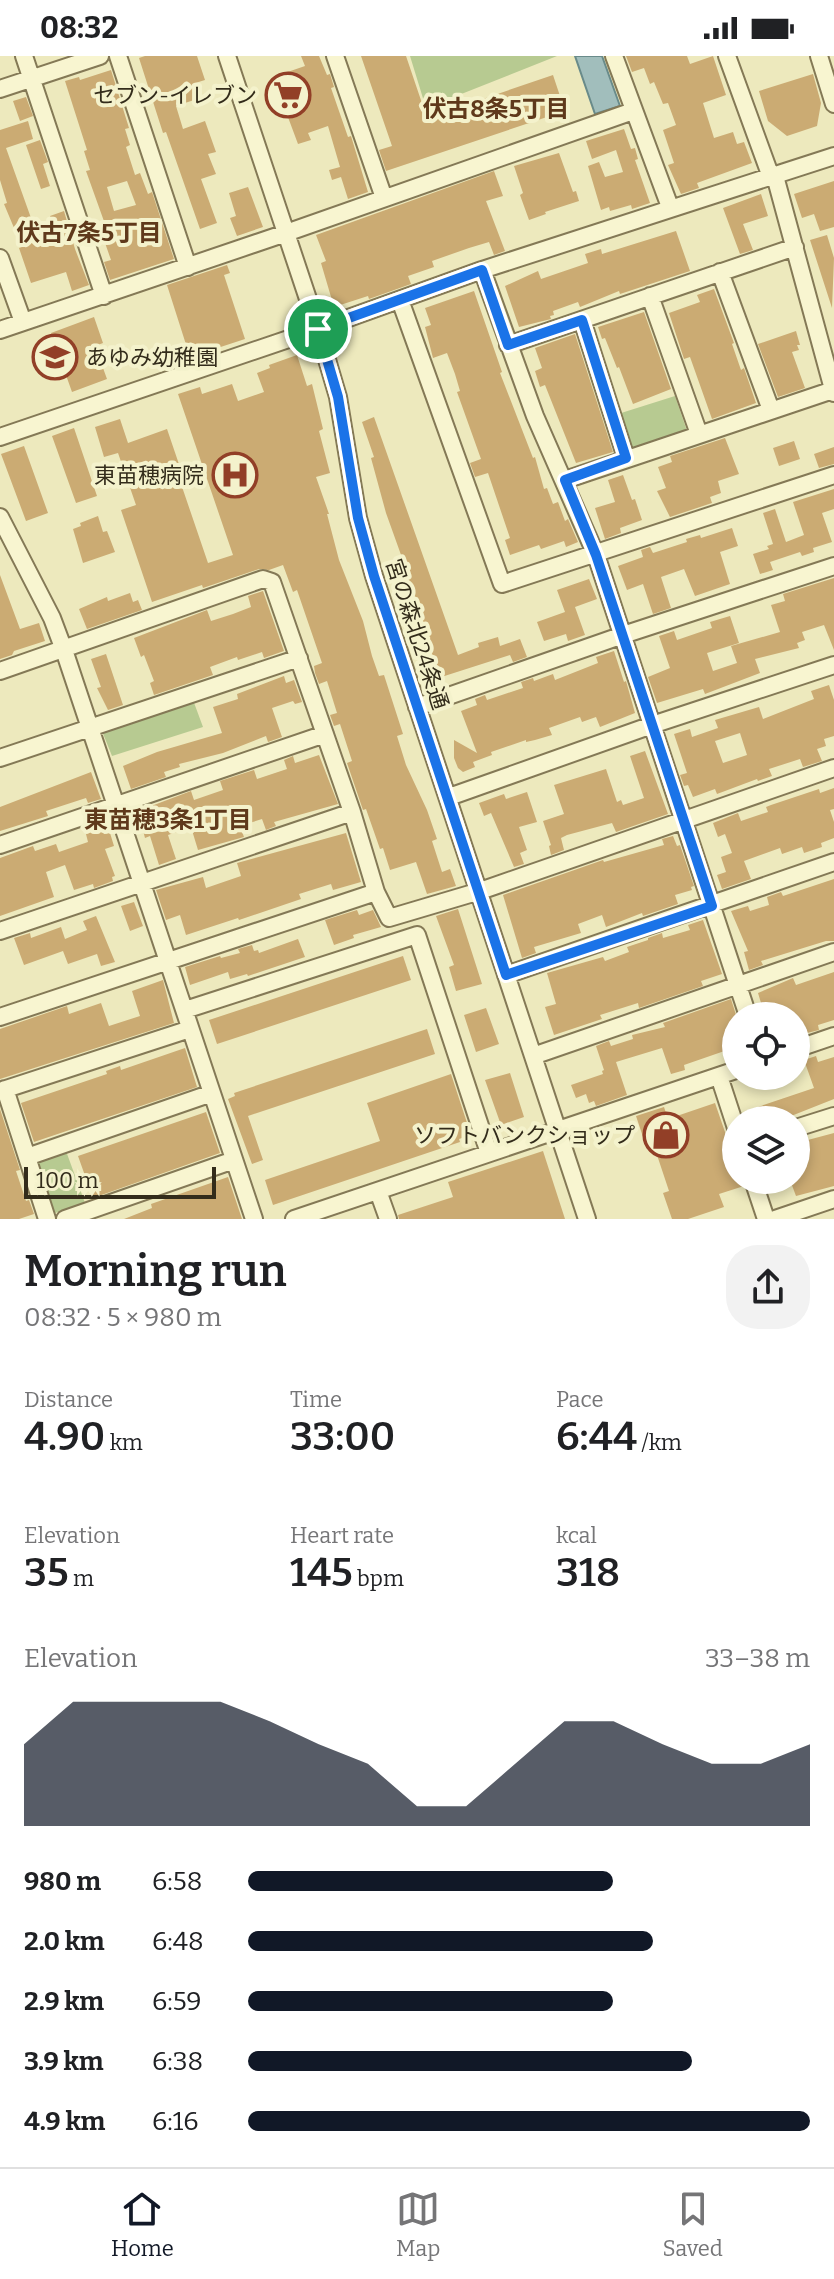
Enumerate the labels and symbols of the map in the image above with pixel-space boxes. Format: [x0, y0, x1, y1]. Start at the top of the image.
supermarket icon: セブン-イレブン [264, 71, 312, 119]
place label: セブン-イレブン [93, 82, 257, 109]
district label: 伏古8条5丁目 [422, 95, 570, 123]
district label: 伏古7条5丁目 [16, 219, 162, 247]
pin [284, 295, 352, 363]
school or university icon: あゆみ幼稚園 [31, 333, 79, 381]
place label: あゆみ幼稚園 [86, 344, 218, 371]
hospital icon: 東苗穂病院 [211, 451, 259, 499]
place label: 東苗穂病院 [94, 462, 204, 489]
street label: 宮の森北24条通 [380, 555, 454, 713]
district label: 東苗穂3条1丁目 [84, 806, 252, 834]
shop icon: ソフトバンクショップ [642, 1111, 690, 1159]
place label: ソフトバンクショップ [414, 1122, 635, 1149]
scale bar [24, 1163, 216, 1199]

